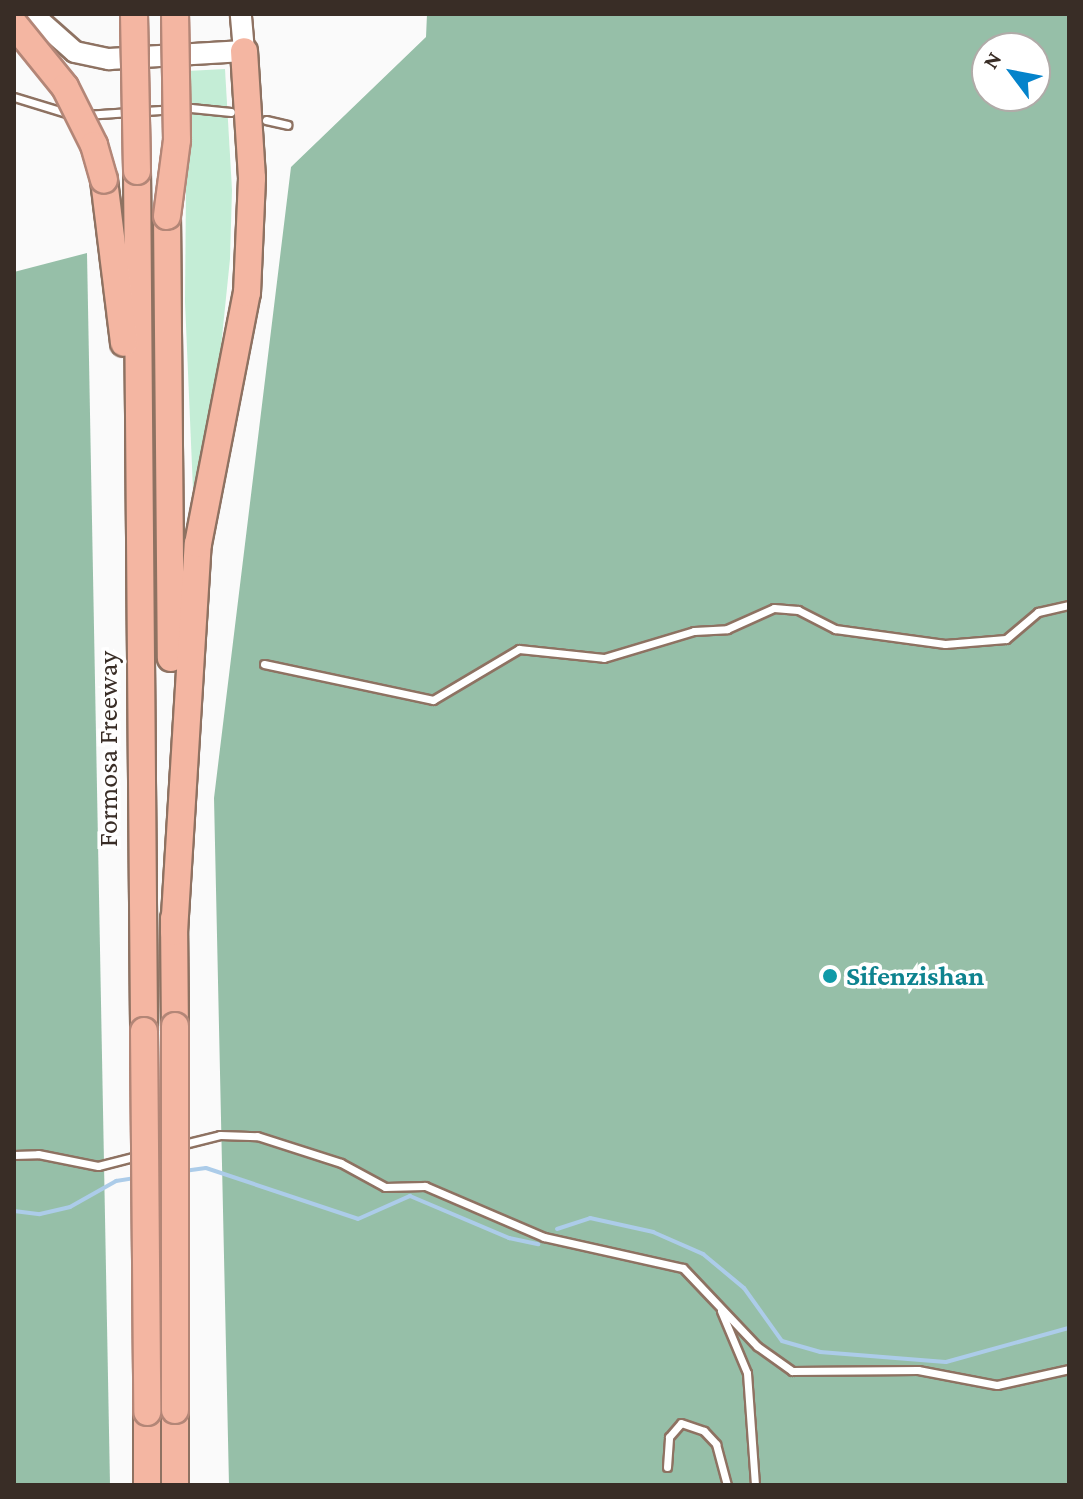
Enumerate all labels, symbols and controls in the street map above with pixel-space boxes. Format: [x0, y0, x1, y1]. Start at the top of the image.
north arrow [971, 32, 1051, 112]
text: N [977, 47, 1006, 73]
street label: Formosa Freeway [91, 651, 125, 847]
place label: Sifenzishan [846, 959, 984, 993]
marker: Sifenzishan [821, 967, 839, 985]

